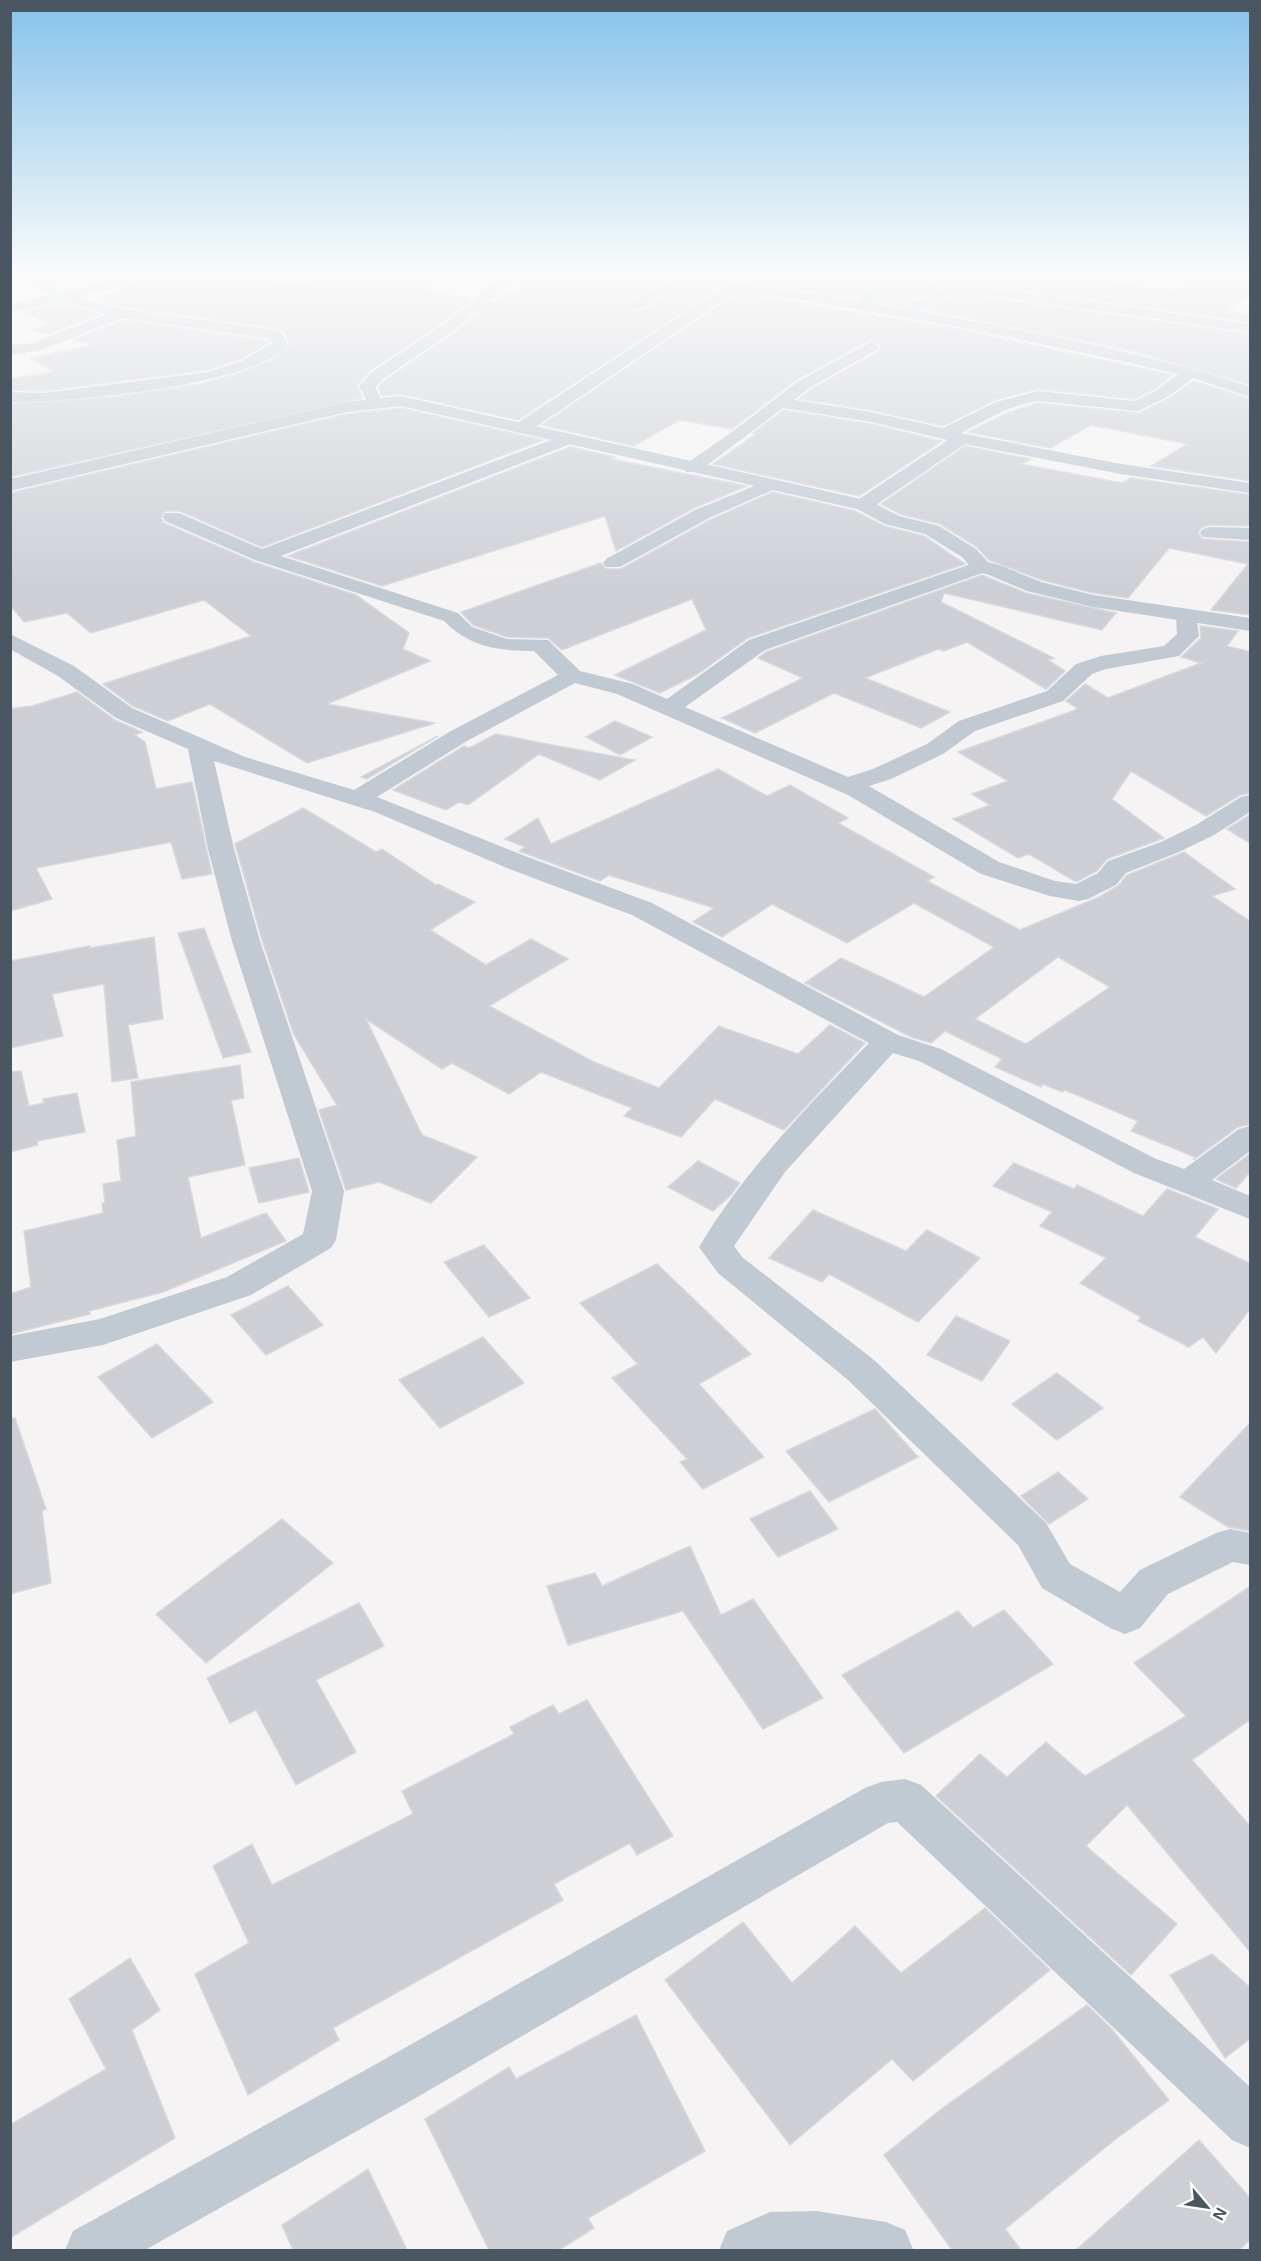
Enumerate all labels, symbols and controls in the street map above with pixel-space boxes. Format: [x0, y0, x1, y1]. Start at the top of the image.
north arrow [1177, 2177, 1237, 2237]
text: N [1209, 2205, 1230, 2223]

